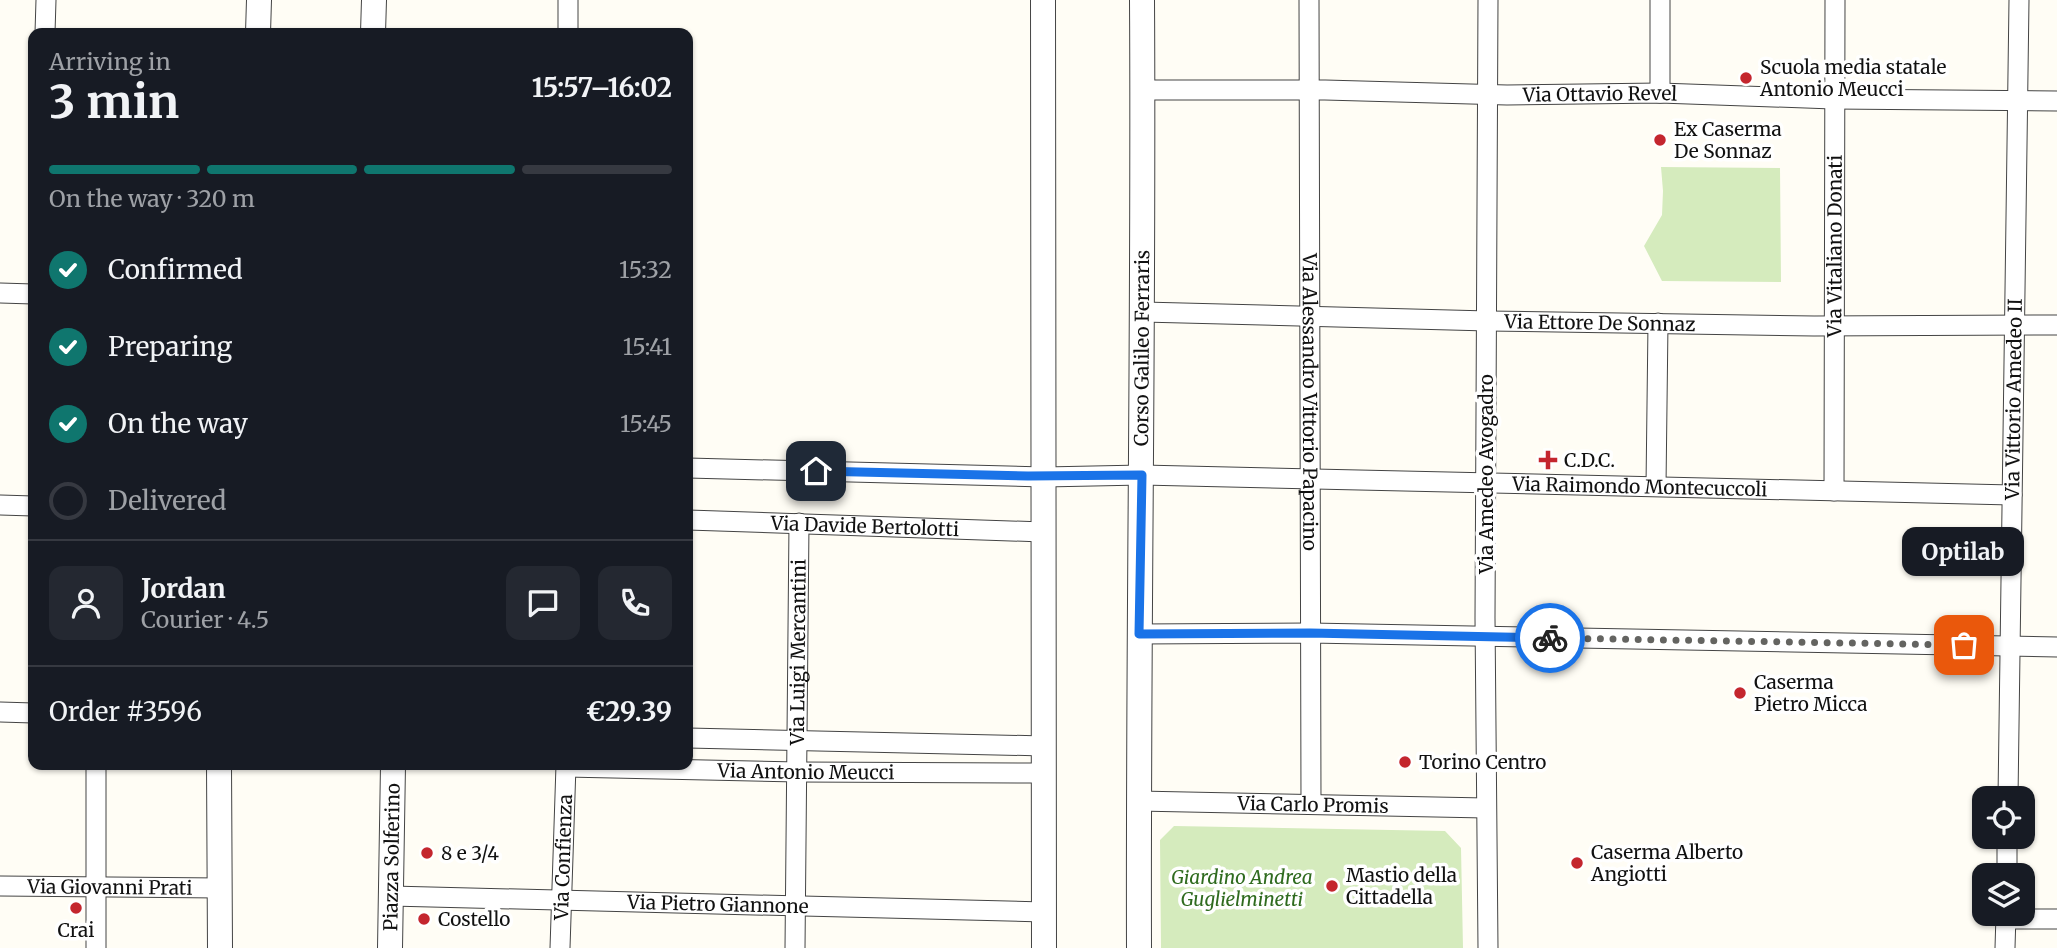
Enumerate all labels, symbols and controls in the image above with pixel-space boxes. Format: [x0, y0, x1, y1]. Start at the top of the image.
text: Arriving in [49, 47, 171, 76]
place label: Scuola media statale Antonio Meucci [1759, 55, 1947, 101]
marker: Scuola media statale Antonio Meucci [1738, 70, 1754, 86]
text: 15:57–16:02 [532, 71, 672, 104]
text: 3 min [49, 73, 179, 131]
street label: Via Ottavio Revel [1522, 81, 1678, 107]
place label: Ex Caserma De Sonnaz [1674, 117, 1782, 163]
marker: Ex Caserma De Sonnaz [1652, 132, 1668, 148]
street label: Via Vitaliano Donati [1822, 155, 1847, 338]
text: On the way · 320 m [49, 184, 255, 213]
street label: Corso Galileo Ferraris [1129, 250, 1154, 446]
icon: check [49, 251, 87, 289]
street label: Via Alessandro Vittorio Papacino [1298, 252, 1322, 551]
text: Confirmed [108, 253, 243, 286]
text: 15:32 [619, 255, 672, 284]
street label: Via Vittorio Amedeo II [2000, 298, 2027, 501]
street label: Via Ettore De Sonnaz [1503, 309, 1696, 336]
icon: check [49, 328, 87, 366]
text: Preparing [108, 330, 232, 363]
text: 15:41 [623, 332, 672, 361]
street label: Via Amedeo Avogadro [1474, 374, 1498, 575]
icon: check [49, 405, 87, 443]
text: On the way [108, 407, 248, 440]
text: 15:45 [620, 409, 672, 438]
pin [786, 441, 846, 501]
place label: C.D.C. [1564, 448, 1615, 472]
marker: C.D.C. [1538, 450, 1558, 470]
icon: home [797, 452, 835, 490]
street label: Via Raimondo Montecuccoli [1511, 471, 1768, 501]
text: Delivered [108, 484, 227, 517]
street label: Via Davide Bertolotti [769, 511, 960, 541]
callout: Optilab [1903, 526, 2025, 575]
text: Optilab [1922, 537, 2005, 566]
street label: Via Luigi Mercantini [785, 559, 811, 746]
button: person [49, 566, 123, 640]
button: chat [506, 566, 580, 640]
button: phone [598, 566, 672, 640]
text: Jordan [141, 572, 226, 605]
courier [1515, 603, 1585, 673]
text: Courier · 4.5 [141, 605, 269, 634]
pin [1934, 615, 1994, 675]
icon: bike [1531, 619, 1569, 657]
icon: bag [1945, 626, 1983, 664]
place label: Caserma Pietro Micca [1754, 670, 1867, 716]
marker: Caserma Pietro Micca [1732, 685, 1748, 701]
text: Order #3596 [49, 695, 202, 728]
text: €29.39 [586, 695, 672, 728]
place label: Torino Centro [1419, 750, 1546, 774]
marker: Torino Centro [1397, 754, 1413, 770]
street label: Via Antonio Meucci [716, 758, 895, 784]
street label: Piazza Solferino [378, 783, 405, 931]
map controls [1972, 786, 2035, 926]
button: locate [1972, 786, 2035, 849]
street label: Via Carlo Promis [1236, 791, 1389, 818]
street label: Via Confienza [549, 794, 577, 922]
place label: Caserma Alberto Angiotti [1590, 840, 1743, 886]
place label: 8 e 3/4 [441, 841, 499, 865]
marker: 8 e 3/4 [419, 845, 435, 861]
marker: Caserma Alberto Angiotti [1569, 855, 1585, 871]
place label: Mastio della Cittadella [1346, 863, 1457, 909]
button: layers [1972, 863, 2035, 926]
park label: Giardino Andrea Guglielminetti [1171, 865, 1313, 911]
street label: Via Giovanni Prati [26, 874, 193, 900]
marker: Mastio della Cittadella [1324, 878, 1340, 894]
street label: Via Pietro Giannone [626, 890, 809, 918]
marker: Crai [68, 900, 84, 916]
place label: Costello [438, 907, 510, 931]
marker: Costello [416, 911, 432, 927]
place label: Crai [58, 918, 94, 942]

